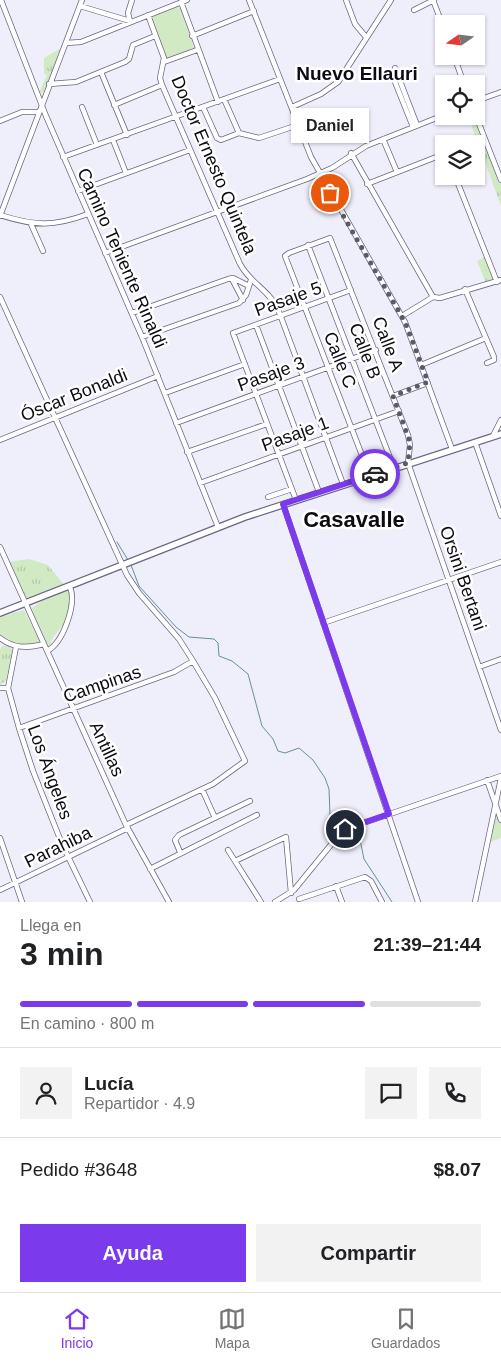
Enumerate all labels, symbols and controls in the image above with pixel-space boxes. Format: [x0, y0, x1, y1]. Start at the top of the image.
north arrow [435, 15, 485, 65]
map controls [435, 15, 485, 185]
district label: Nuevo Ellauri [296, 63, 418, 84]
street label: Doctor Ernesto Quintela [167, 73, 261, 258]
button: locate [435, 75, 485, 125]
callout: Daniel [291, 108, 369, 143]
text: Daniel [306, 117, 354, 134]
button: layers [435, 135, 485, 185]
street label: Camino Teniente Rinaldi [73, 165, 171, 351]
pin [309, 172, 351, 214]
icon: bag [316, 179, 344, 207]
street label: Pasaje 5 [252, 278, 324, 320]
street label: Calle A [368, 314, 408, 374]
street label: Calle B [345, 320, 385, 382]
street label: Calle C [320, 329, 360, 391]
street label: Pasaje 3 [235, 353, 307, 395]
street label: Óscar Bonaldi [17, 364, 130, 425]
street label: Pasaje 1 [259, 413, 331, 455]
courier [350, 449, 400, 499]
icon: car [361, 460, 389, 488]
district label: Casavalle [303, 507, 405, 532]
street label: Orsini Bertani [436, 523, 490, 633]
street label: Campinas [60, 661, 144, 707]
street label: Antillas [86, 718, 128, 780]
street label: Los Ángeles [24, 722, 76, 822]
pin [324, 808, 366, 850]
icon: home [331, 815, 359, 843]
street label: Parahiba [21, 822, 96, 872]
text: Llega en [20, 917, 81, 934]
text: 21:39–21:44 [373, 934, 481, 955]
text: 3 min [20, 936, 104, 972]
text: En camino · 800 m [20, 1015, 154, 1032]
button: person [20, 1067, 72, 1119]
button: chat [365, 1067, 417, 1119]
button: phone [429, 1067, 481, 1119]
text: Lucía [84, 1073, 134, 1094]
text: Repartidor · 4.9 [84, 1095, 195, 1112]
text: Pedido #3648 [20, 1159, 137, 1180]
text: $8.07 [433, 1159, 481, 1180]
button: Ayuda [20, 1224, 246, 1282]
button: Compartir [256, 1224, 481, 1282]
tab: Inicio [61, 1305, 93, 1351]
tab: Mapa [215, 1305, 250, 1351]
tab: Guardados [371, 1305, 440, 1351]

